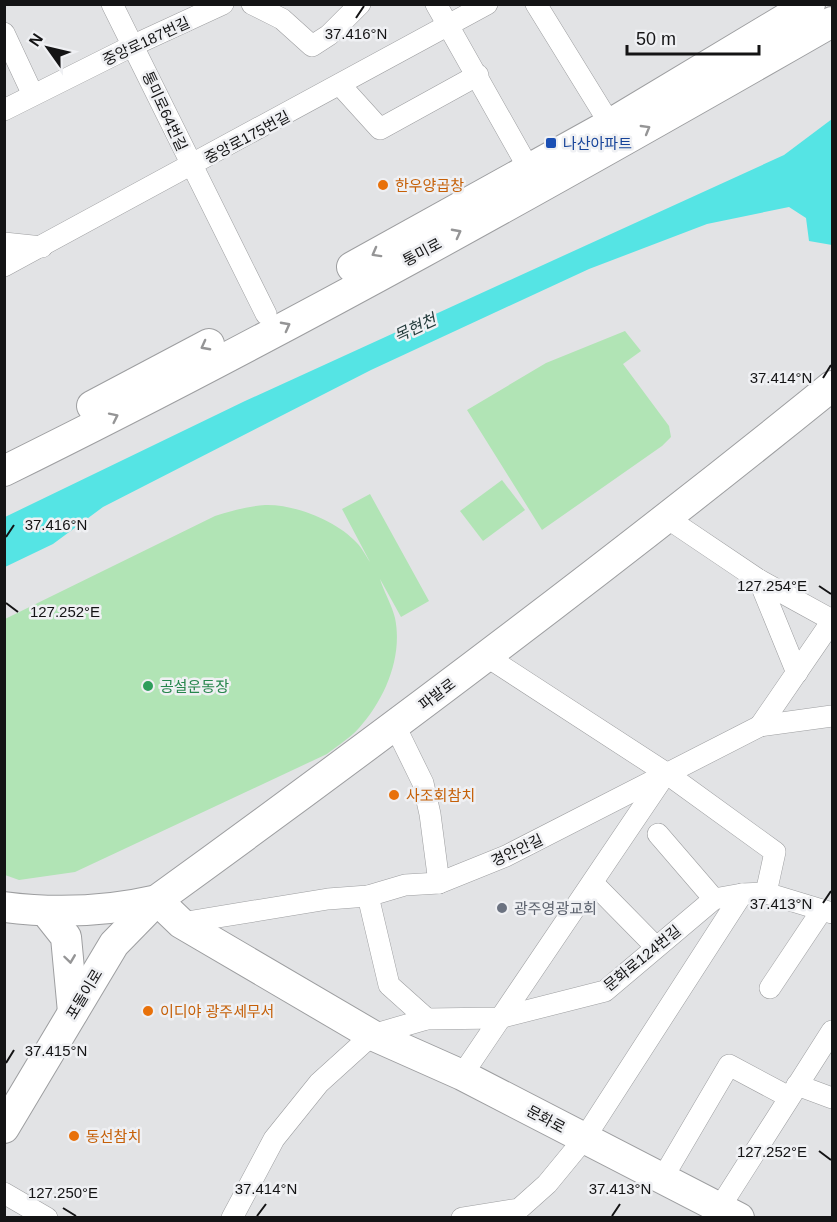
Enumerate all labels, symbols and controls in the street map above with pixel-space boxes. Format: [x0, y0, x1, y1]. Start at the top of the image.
street label: 중앙로187번길 [100, 13, 192, 69]
north arrow [18, 18, 78, 78]
scale bar [627, 18, 759, 56]
text: 37.416°N [325, 25, 387, 42]
text: 50 m [636, 29, 676, 49]
text: N [26, 30, 46, 49]
street label: 통미로64번길 [139, 69, 191, 153]
street label: 중앙로175번길 [201, 107, 293, 167]
one-way arrow [640, 124, 650, 136]
place label: 나산아파트 [563, 135, 632, 152]
marker: 나산아파트 [544, 136, 558, 150]
place label: 한우양곱창 [395, 177, 464, 194]
marker: 한우양곱창 [376, 178, 390, 192]
one-way arrow [451, 229, 462, 240]
street label: 통미로 [400, 235, 444, 269]
one-way arrow [372, 246, 383, 257]
water label: 목현천 [391, 310, 441, 345]
one-way arrow [280, 322, 290, 333]
one-way arrow [201, 339, 211, 350]
text: 37.414°N [750, 369, 812, 386]
one-way arrow [107, 413, 118, 425]
text: 37.416°N [25, 516, 87, 533]
text: 127.254°E [737, 577, 807, 594]
text: 127.252°E [30, 603, 100, 620]
street label: 파발로 [415, 675, 459, 713]
place label: 공설운동장 [160, 678, 229, 695]
marker: 공설운동장 [141, 679, 155, 693]
place label: 사조회참치 [406, 787, 475, 804]
marker: 사조회참치 [387, 788, 401, 802]
street label: 경안안길 [488, 831, 546, 869]
text: 37.413°N [750, 895, 812, 912]
place label: 광주영광교회 [514, 900, 597, 917]
marker: 광주영광교회 [495, 901, 509, 915]
street label: 문화로124번길 [600, 922, 684, 994]
one-way arrow [63, 955, 75, 964]
street label: 포돌이로 [62, 966, 106, 1022]
place label: 이디야 광주세무서 [160, 1003, 275, 1020]
marker: 이디야 광주세무서 [141, 1004, 155, 1018]
text: 37.415°N [25, 1042, 87, 1059]
street label: 문화로 [524, 1102, 568, 1136]
place label: 동선참치 [86, 1128, 141, 1145]
marker: 동선참치 [67, 1129, 81, 1143]
text: 127.252°E [737, 1143, 807, 1160]
text: 37.414°N [235, 1180, 297, 1197]
text: 37.413°N [589, 1180, 651, 1197]
text: 127.250°E [28, 1184, 98, 1201]

